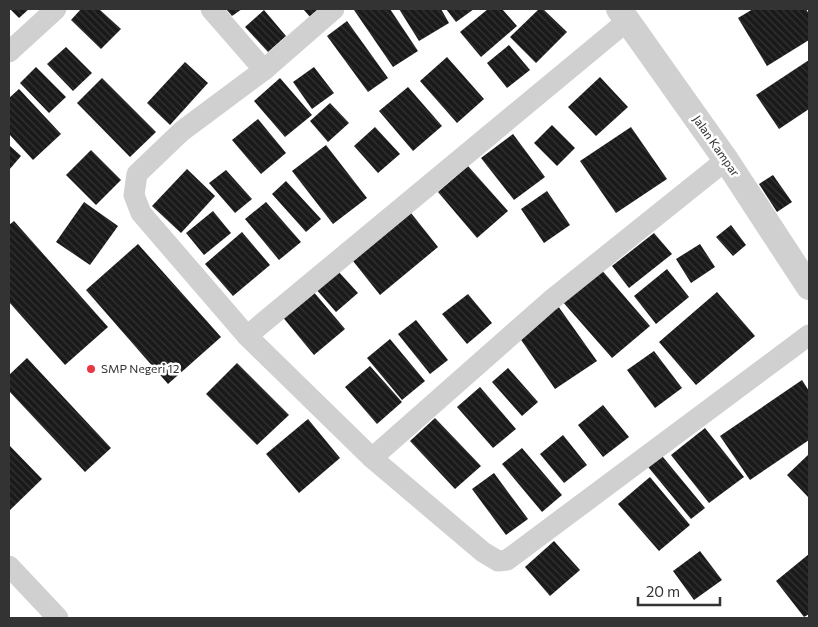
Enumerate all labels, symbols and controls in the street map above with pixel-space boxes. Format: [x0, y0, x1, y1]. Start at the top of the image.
street label: Jalan Kampar [690, 112, 743, 179]
place label: SMP Negeri 12 [101, 361, 180, 375]
marker: SMP Negeri 12 [85, 363, 97, 375]
scale bar [638, 574, 720, 606]
text: 20 m [646, 582, 680, 600]

